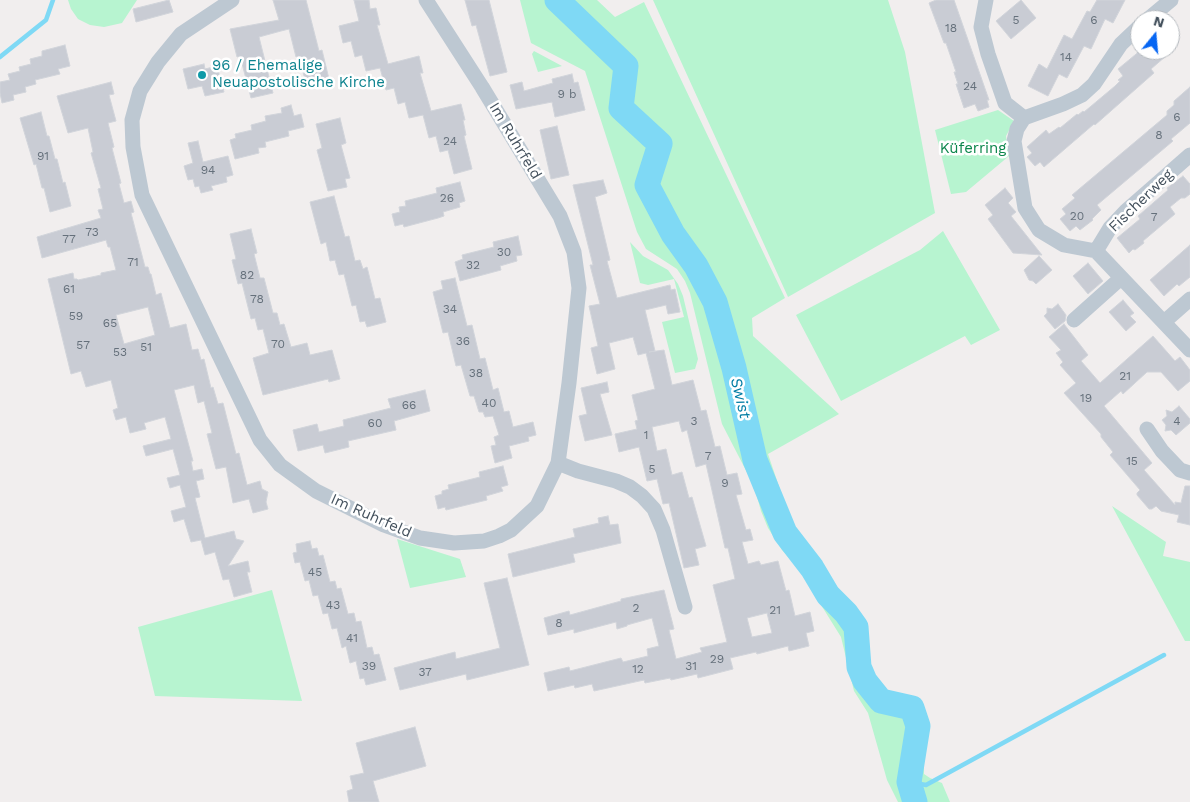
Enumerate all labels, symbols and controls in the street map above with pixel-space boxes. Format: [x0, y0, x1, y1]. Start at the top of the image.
north arrow [1130, 10, 1180, 60]
text: N [1152, 12, 1166, 31]
house number: 5 [1013, 13, 1019, 27]
house number: 6 [1090, 13, 1098, 27]
house number: 18 [945, 21, 957, 35]
house number: 14 [1060, 50, 1072, 64]
place label: 96 / Ehemalige Neuapostolische Kirche [212, 57, 385, 92]
marker: 96 / Ehemalige Neuapostolische Kirche [196, 69, 208, 81]
house number: 24 [963, 79, 977, 93]
house number: 9 b [557, 87, 577, 101]
street label: Im Ruhrfeld [485, 99, 545, 183]
house number: 6 [1173, 110, 1181, 124]
house number: 8 [1155, 128, 1163, 142]
house number: 24 [443, 134, 457, 148]
park label: Küferring [940, 140, 1006, 158]
house number: 91 [37, 149, 49, 163]
house number: 94 [201, 163, 215, 177]
street label: Fischerweg [1105, 166, 1177, 236]
house number: 26 [440, 191, 454, 205]
house number: 20 [1070, 209, 1084, 223]
house number: 7 [1151, 210, 1157, 224]
house number: 73 [85, 225, 99, 239]
house number: 77 [62, 232, 76, 246]
house number: 30 [497, 245, 511, 259]
house number: 71 [127, 255, 139, 269]
house number: 32 [466, 258, 480, 272]
house number: 82 [240, 268, 254, 282]
house number: 61 [63, 282, 75, 296]
house number: 78 [250, 292, 264, 306]
house number: 34 [443, 302, 457, 316]
house number: 59 [69, 309, 83, 323]
house number: 65 [103, 316, 117, 330]
house number: 36 [456, 334, 470, 348]
house number: 70 [271, 337, 285, 351]
house number: 57 [76, 338, 90, 352]
house number: 51 [140, 340, 152, 354]
house number: 53 [113, 345, 127, 359]
house number: 38 [469, 366, 483, 380]
house number: 21 [1119, 369, 1131, 383]
water label: Swist [726, 375, 754, 421]
house number: 19 [1080, 391, 1092, 405]
house number: 40 [482, 396, 496, 410]
house number: 66 [402, 398, 416, 412]
house number: 3 [691, 414, 697, 428]
house number: 4 [1173, 414, 1181, 428]
house number: 60 [368, 416, 382, 430]
house number: 1 [644, 428, 648, 442]
house number: 7 [705, 449, 711, 463]
house number: 15 [1126, 454, 1138, 468]
house number: 5 [649, 462, 655, 476]
house number: 9 [721, 476, 729, 490]
street label: Im Ruhrfeld [328, 490, 414, 542]
house number: 45 [308, 565, 322, 579]
house number: 43 [326, 598, 340, 612]
house number: 2 [633, 601, 639, 615]
house number: 21 [769, 603, 781, 617]
house number: 8 [555, 616, 563, 630]
house number: 41 [346, 631, 358, 645]
house number: 29 [710, 652, 724, 666]
house number: 39 [362, 659, 376, 673]
house number: 31 [685, 659, 697, 673]
house number: 12 [632, 662, 644, 676]
house number: 37 [418, 665, 432, 679]

